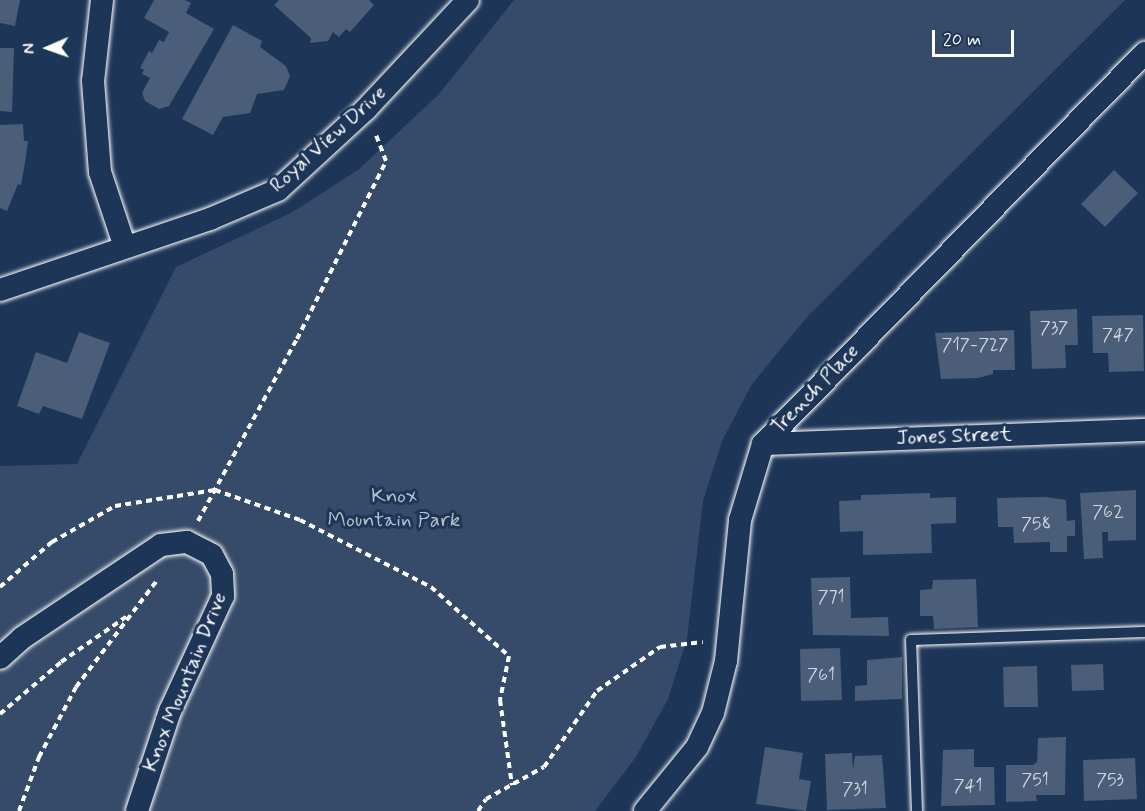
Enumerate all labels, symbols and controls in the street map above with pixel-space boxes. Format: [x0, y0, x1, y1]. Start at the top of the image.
north arrow [18, 18, 78, 78]
scale bar [935, 18, 1018, 56]
text: 20 m [943, 28, 981, 52]
text: N [19, 43, 40, 54]
street label: Royal View Drive [266, 81, 390, 197]
house number: 737 [1040, 317, 1068, 339]
house number: 747 [1102, 324, 1134, 346]
house number: 717-727 [941, 334, 1009, 356]
street label: Trench Place [766, 339, 864, 439]
street label: Jones Street [896, 421, 1012, 451]
park label: Knox Mountain Park [328, 483, 460, 533]
house number: 762 [1092, 501, 1124, 523]
house number: 758 [1021, 513, 1051, 535]
house number: 771 [818, 586, 844, 608]
street label: Knox Mountain Drive [138, 590, 232, 774]
house number: 761 [807, 664, 835, 686]
house number: 751 [1021, 769, 1049, 791]
house number: 753 [1096, 769, 1124, 791]
house number: 741 [954, 775, 982, 797]
house number: 731 [842, 778, 868, 800]

